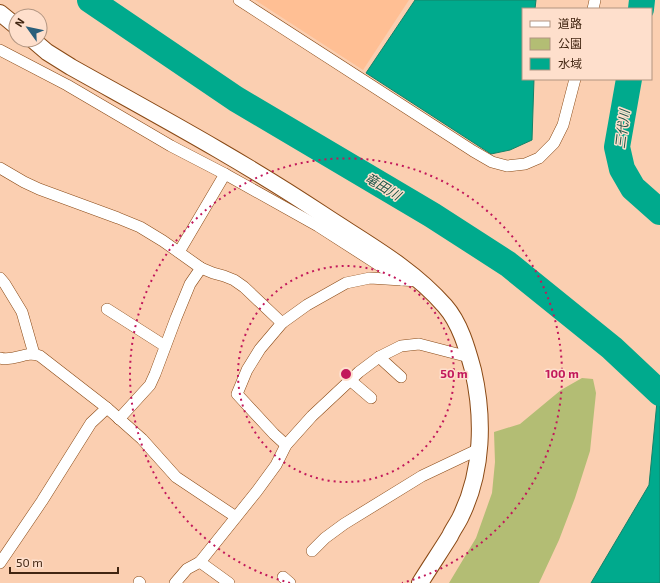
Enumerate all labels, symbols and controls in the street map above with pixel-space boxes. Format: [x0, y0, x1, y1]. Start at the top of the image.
north arrow [8, 8, 48, 48]
legend [522, 8, 652, 80]
text: N [12, 15, 27, 29]
text: 道路 [558, 16, 582, 30]
text: 公園 [558, 36, 582, 50]
text: 水域 [558, 56, 582, 70]
water label: 三代川 [612, 107, 633, 149]
water label: 竜田川 [362, 169, 406, 204]
text: 50 m [440, 366, 468, 380]
text: 100 m [545, 366, 579, 380]
centre of rings [339, 367, 353, 381]
scale bar [10, 549, 118, 575]
text: 50 m [16, 555, 43, 569]

